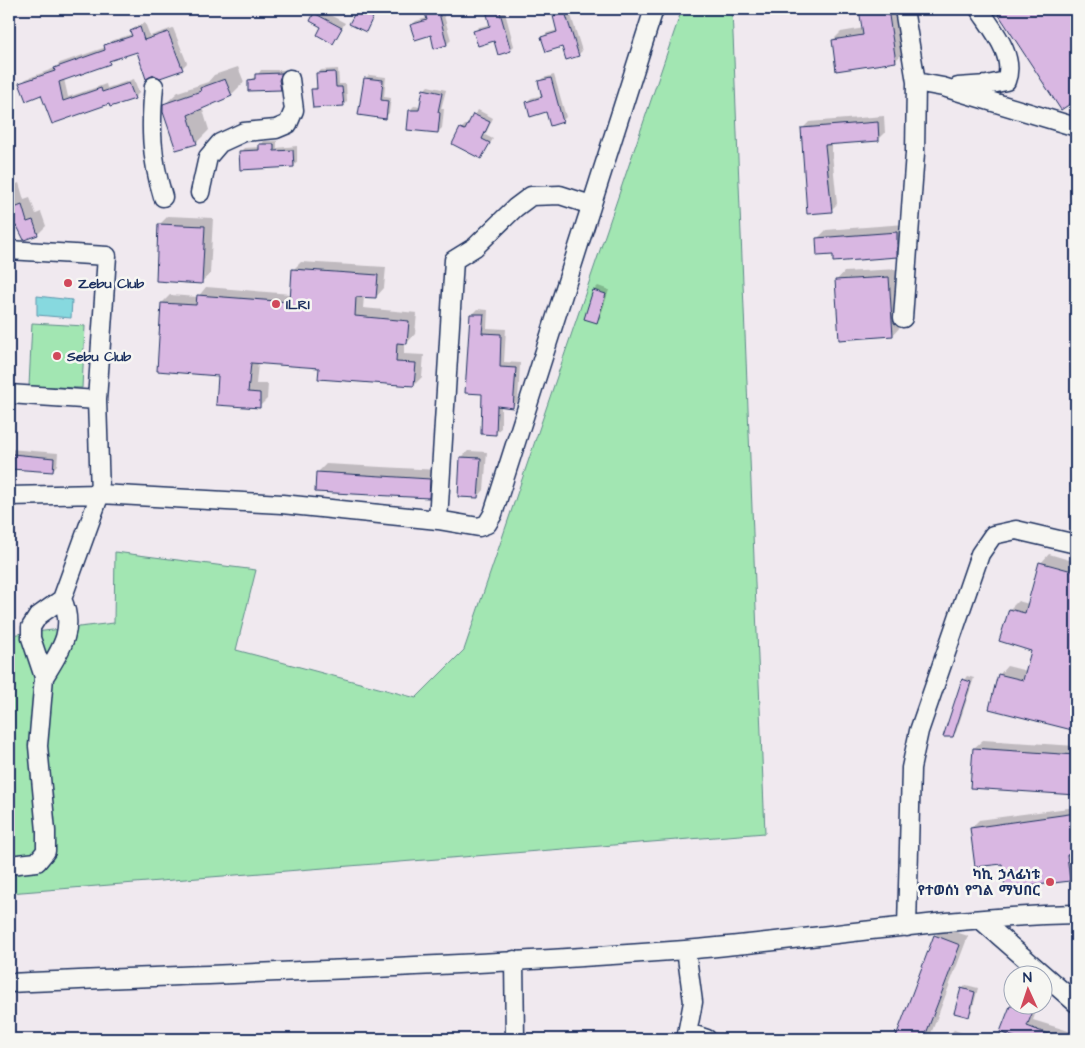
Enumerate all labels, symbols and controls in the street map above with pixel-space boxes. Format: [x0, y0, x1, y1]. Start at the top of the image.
place label: Zebu Club [78, 274, 144, 294]
marker: Zebu Club [62, 277, 74, 289]
place label: ILRI [286, 295, 310, 315]
marker: ILRI [270, 298, 282, 310]
place label: Sebu Club [66, 347, 131, 367]
marker: Sebu Club [51, 350, 63, 362]
place label: ካኪ ኃላፊነቱ የተወሰነ የግል ማህበር [918, 865, 1040, 901]
marker: ካኪ ኃላፊነቱ የተወሰነ የግል ማህበር [1044, 876, 1056, 888]
north arrow [1002, 966, 1052, 1016]
text: N [1022, 968, 1032, 988]

